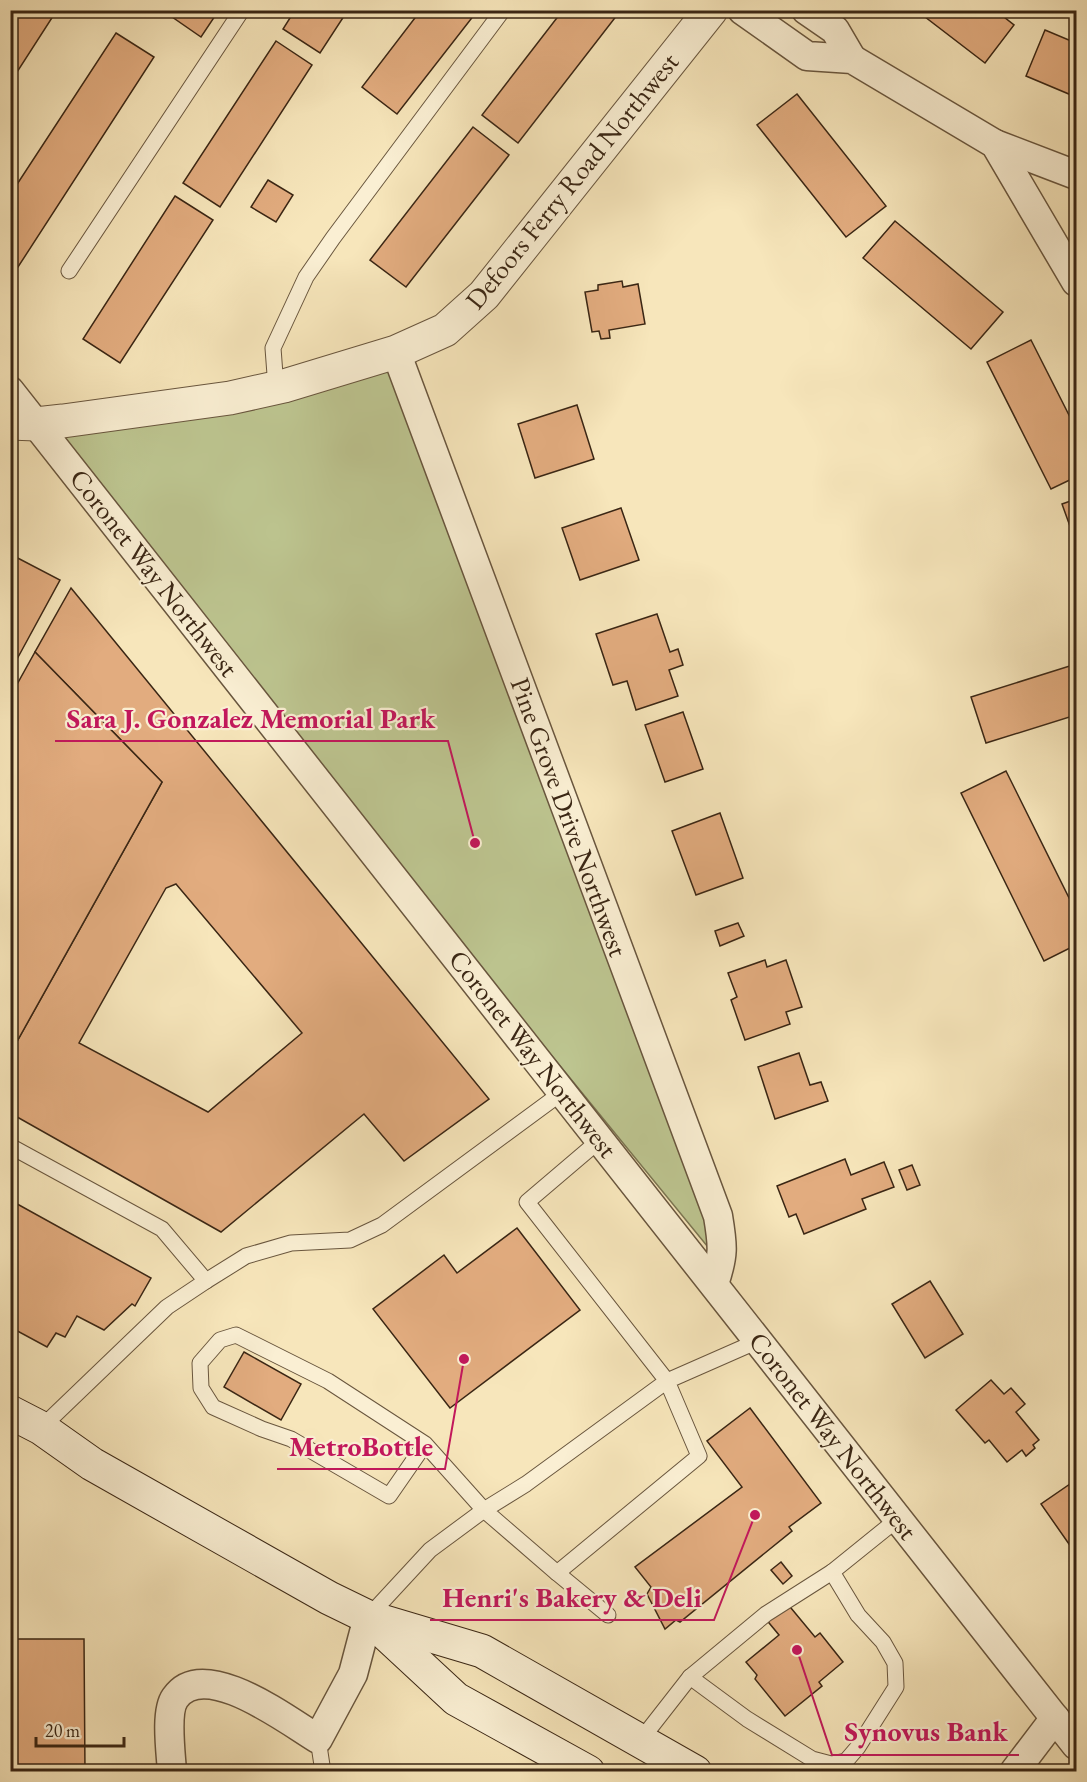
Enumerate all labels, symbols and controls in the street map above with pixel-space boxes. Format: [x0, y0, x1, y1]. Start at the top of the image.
street label: Defoors Ferry Road Northwest [457, 45, 686, 316]
street label: Coronet Way Northwest [62, 462, 247, 684]
street label: Pine Grove Drive Northwest [503, 672, 636, 962]
callout: Sara J. Gonzalez Memorial Park [55, 695, 448, 741]
text: Sara J. Gonzalez Memorial Park [67, 700, 436, 736]
street label: Coronet Way Northwest [441, 943, 626, 1165]
street label: Coronet Way Northwest [741, 1325, 926, 1547]
callout: MetroBottle [277, 1423, 445, 1469]
text: MetroBottle [289, 1428, 433, 1464]
callout: Henri's Bakery & Deli [430, 1574, 714, 1620]
text: Henri's Bakery & Deli [442, 1579, 702, 1615]
callout: Synovus Bank [832, 1709, 1019, 1755]
scale bar [36, 1710, 124, 1748]
text: Synovus Bank [844, 1713, 1008, 1749]
text: 20 m [45, 1719, 80, 1742]

